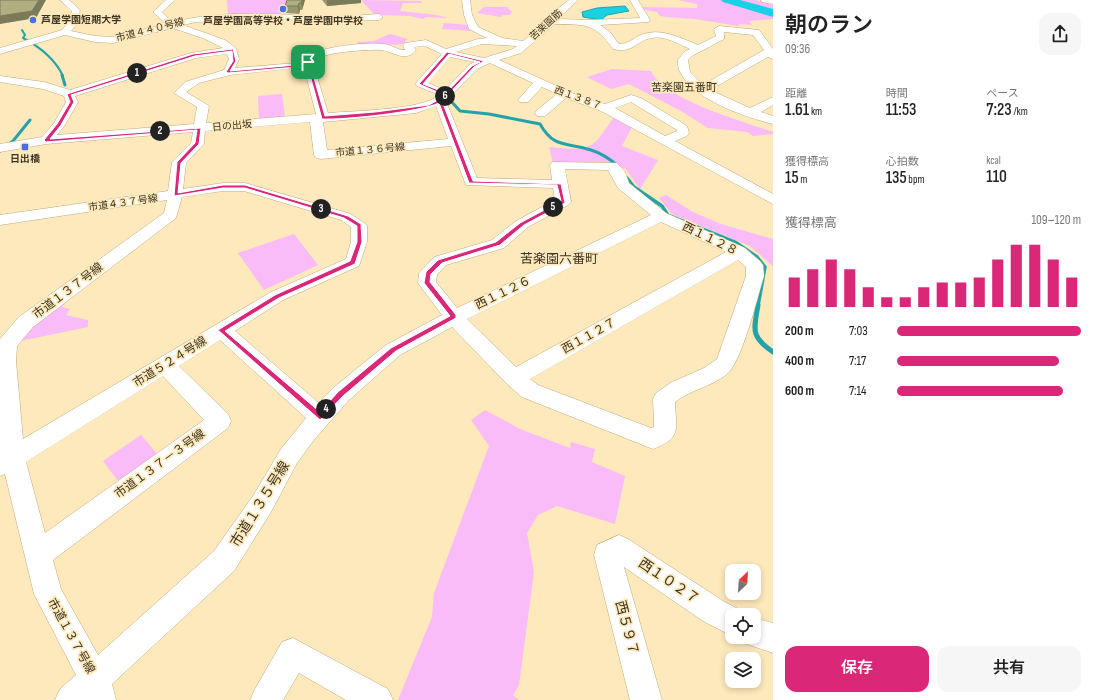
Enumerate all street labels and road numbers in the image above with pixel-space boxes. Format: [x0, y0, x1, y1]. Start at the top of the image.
street label: 苦楽園筋 [527, 7, 565, 43]
street label: 市道４４０号線 [115, 16, 185, 44]
street label: 西１３８７ [552, 84, 604, 112]
street label: 日の出坂 [212, 118, 252, 134]
street label: 市道１３６号線 [335, 141, 405, 159]
street label: 市道４３７号線 [88, 192, 158, 214]
street label: 西１１２８ [680, 219, 740, 259]
street label: 市道１３７号線 [30, 260, 106, 322]
street label: 西１１２６ [473, 273, 533, 313]
street label: 西１１２７ [559, 315, 619, 357]
street label: 市道５２４号線 [130, 333, 210, 391]
street label: 市道１３７－３号線 [112, 426, 208, 502]
street label: 市道１３５号線 [227, 458, 293, 550]
street label: 西１０２７ [635, 554, 703, 608]
street label: 市道１３７号線 [44, 596, 98, 676]
street label: 西５９７ [612, 599, 642, 657]

